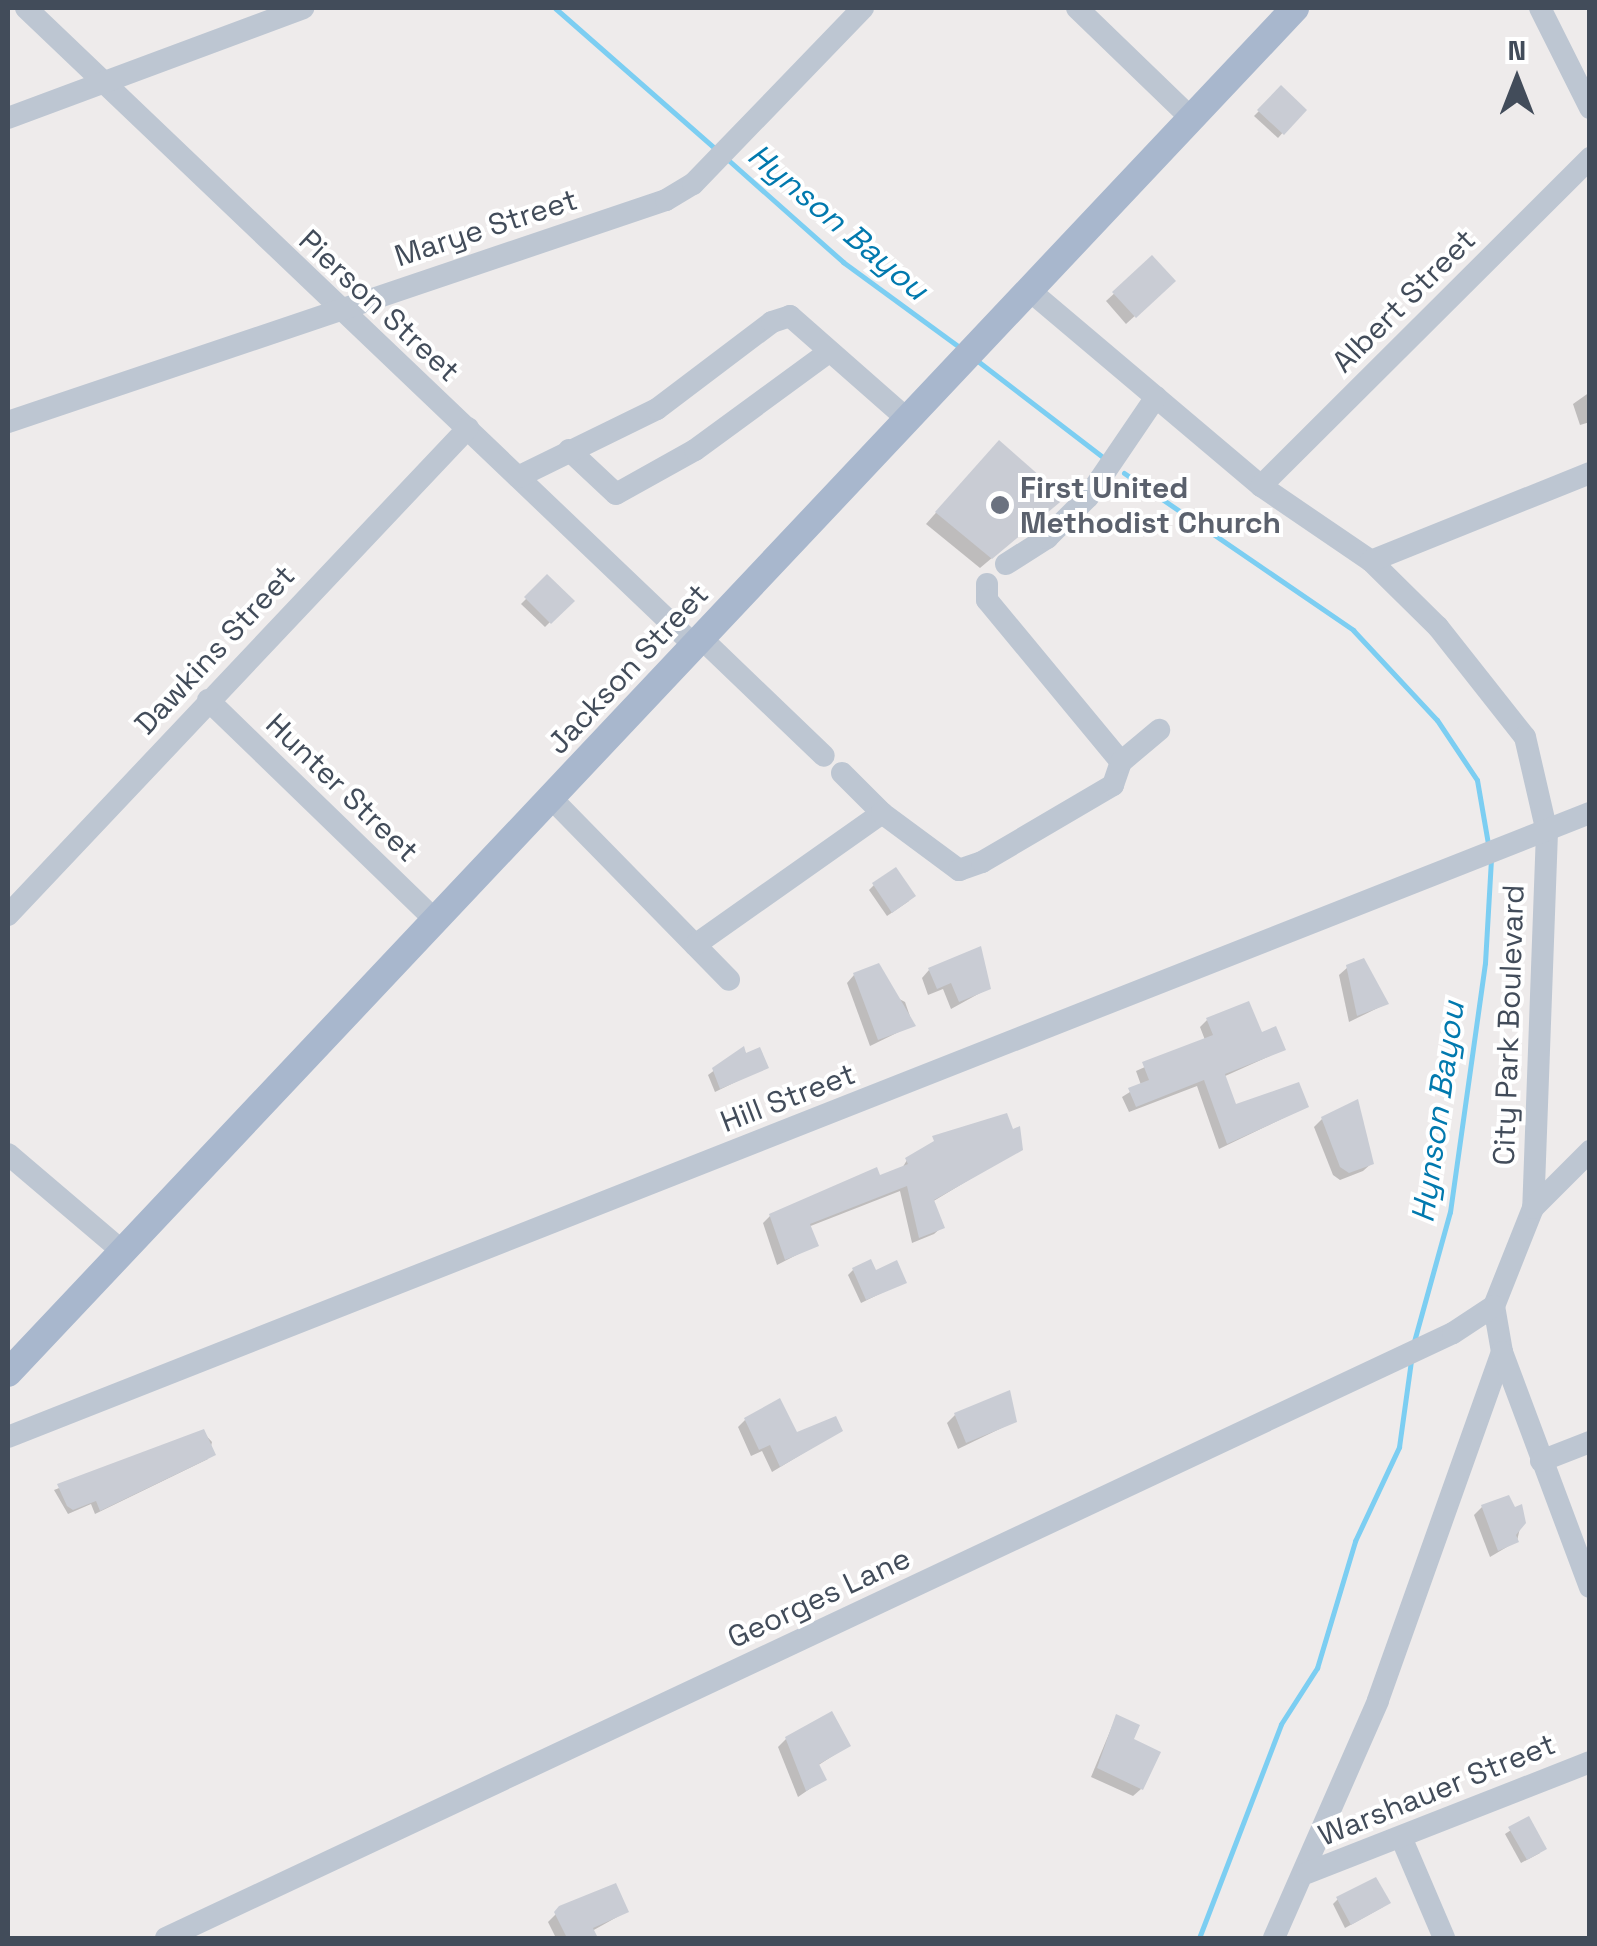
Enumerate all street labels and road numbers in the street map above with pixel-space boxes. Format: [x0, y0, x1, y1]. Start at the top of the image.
street label: Marye Street [390, 182, 582, 274]
street label: Pierson Street [291, 222, 467, 390]
street label: Albert Street [1325, 222, 1483, 380]
street label: Dawkins Street [128, 558, 302, 742]
street label: Jackson Street [540, 576, 716, 762]
street label: Hunter Street [258, 706, 426, 870]
street label: City Park Boulevard [1486, 884, 1532, 1166]
street label: Hill Street [716, 1056, 860, 1140]
street label: Georges Lane [722, 1540, 916, 1656]
street label: Warshauer Street [1313, 1726, 1561, 1854]

